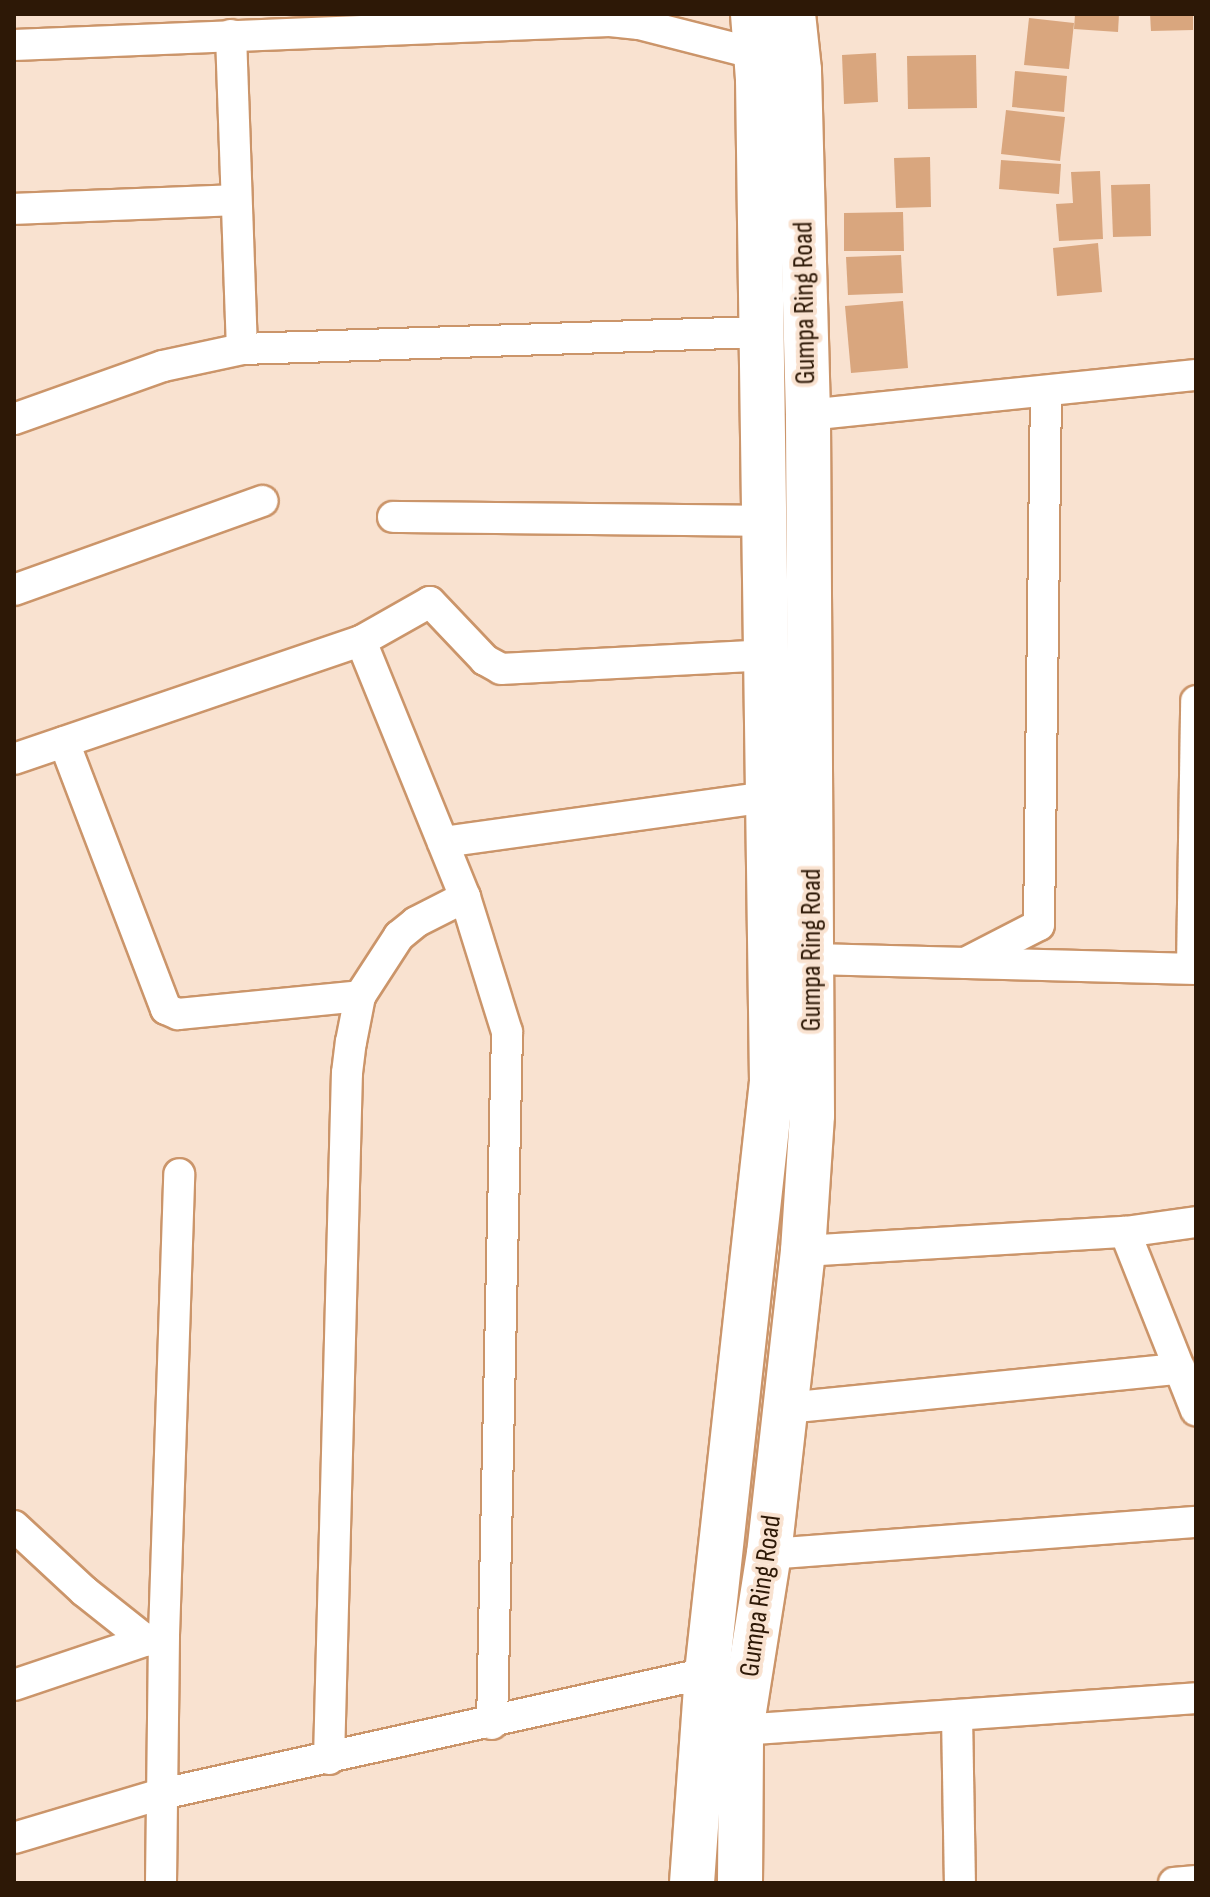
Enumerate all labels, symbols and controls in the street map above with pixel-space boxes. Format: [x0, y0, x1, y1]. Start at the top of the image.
street label: Gumpa Ring Road [787, 221, 823, 385]
street label: Gumpa Ring Road [795, 869, 829, 1031]
street label: Gumpa Ring Road [733, 1513, 789, 1679]

